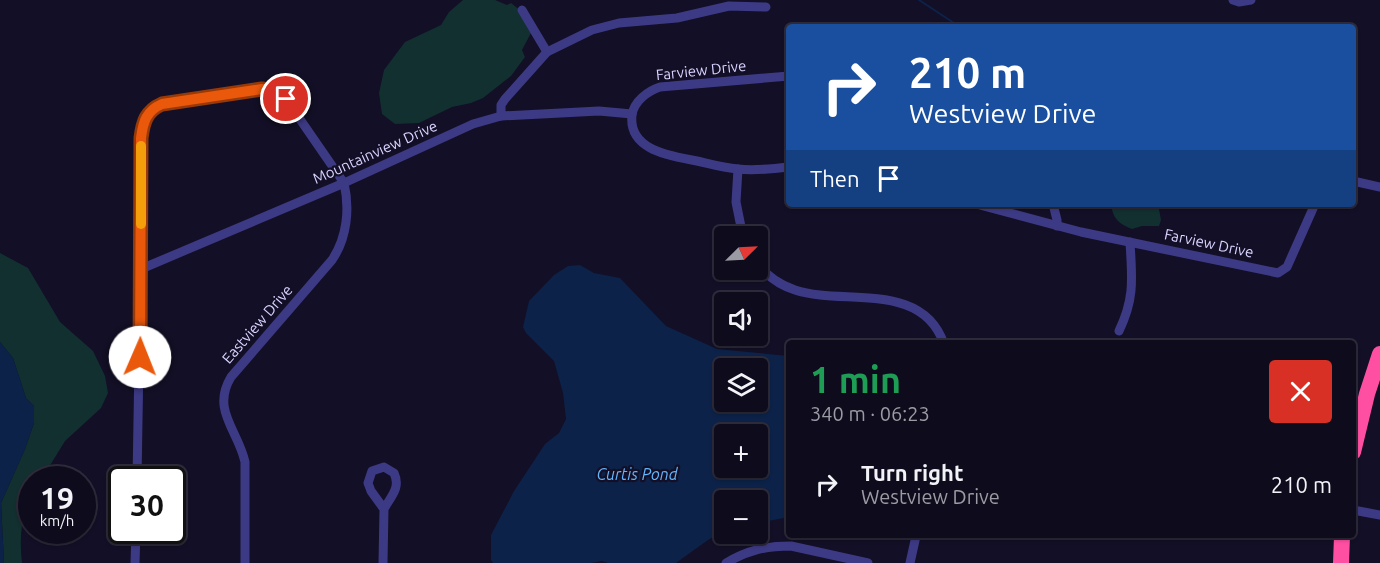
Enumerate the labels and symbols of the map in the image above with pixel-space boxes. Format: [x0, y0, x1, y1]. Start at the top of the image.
street label: Farview Drive [655, 57, 747, 83]
pin [260, 73, 311, 124]
street label: Mountainview Drive [310, 117, 440, 187]
street label: Farview Drive [1163, 225, 1255, 261]
north arrow [714, 226, 768, 280]
street label: Eastview Drive [218, 281, 296, 367]
position arrow [108, 325, 172, 389]
water label: Curtis Pond [596, 465, 679, 483]
speed limit sign: 30 [108, 466, 186, 544]

